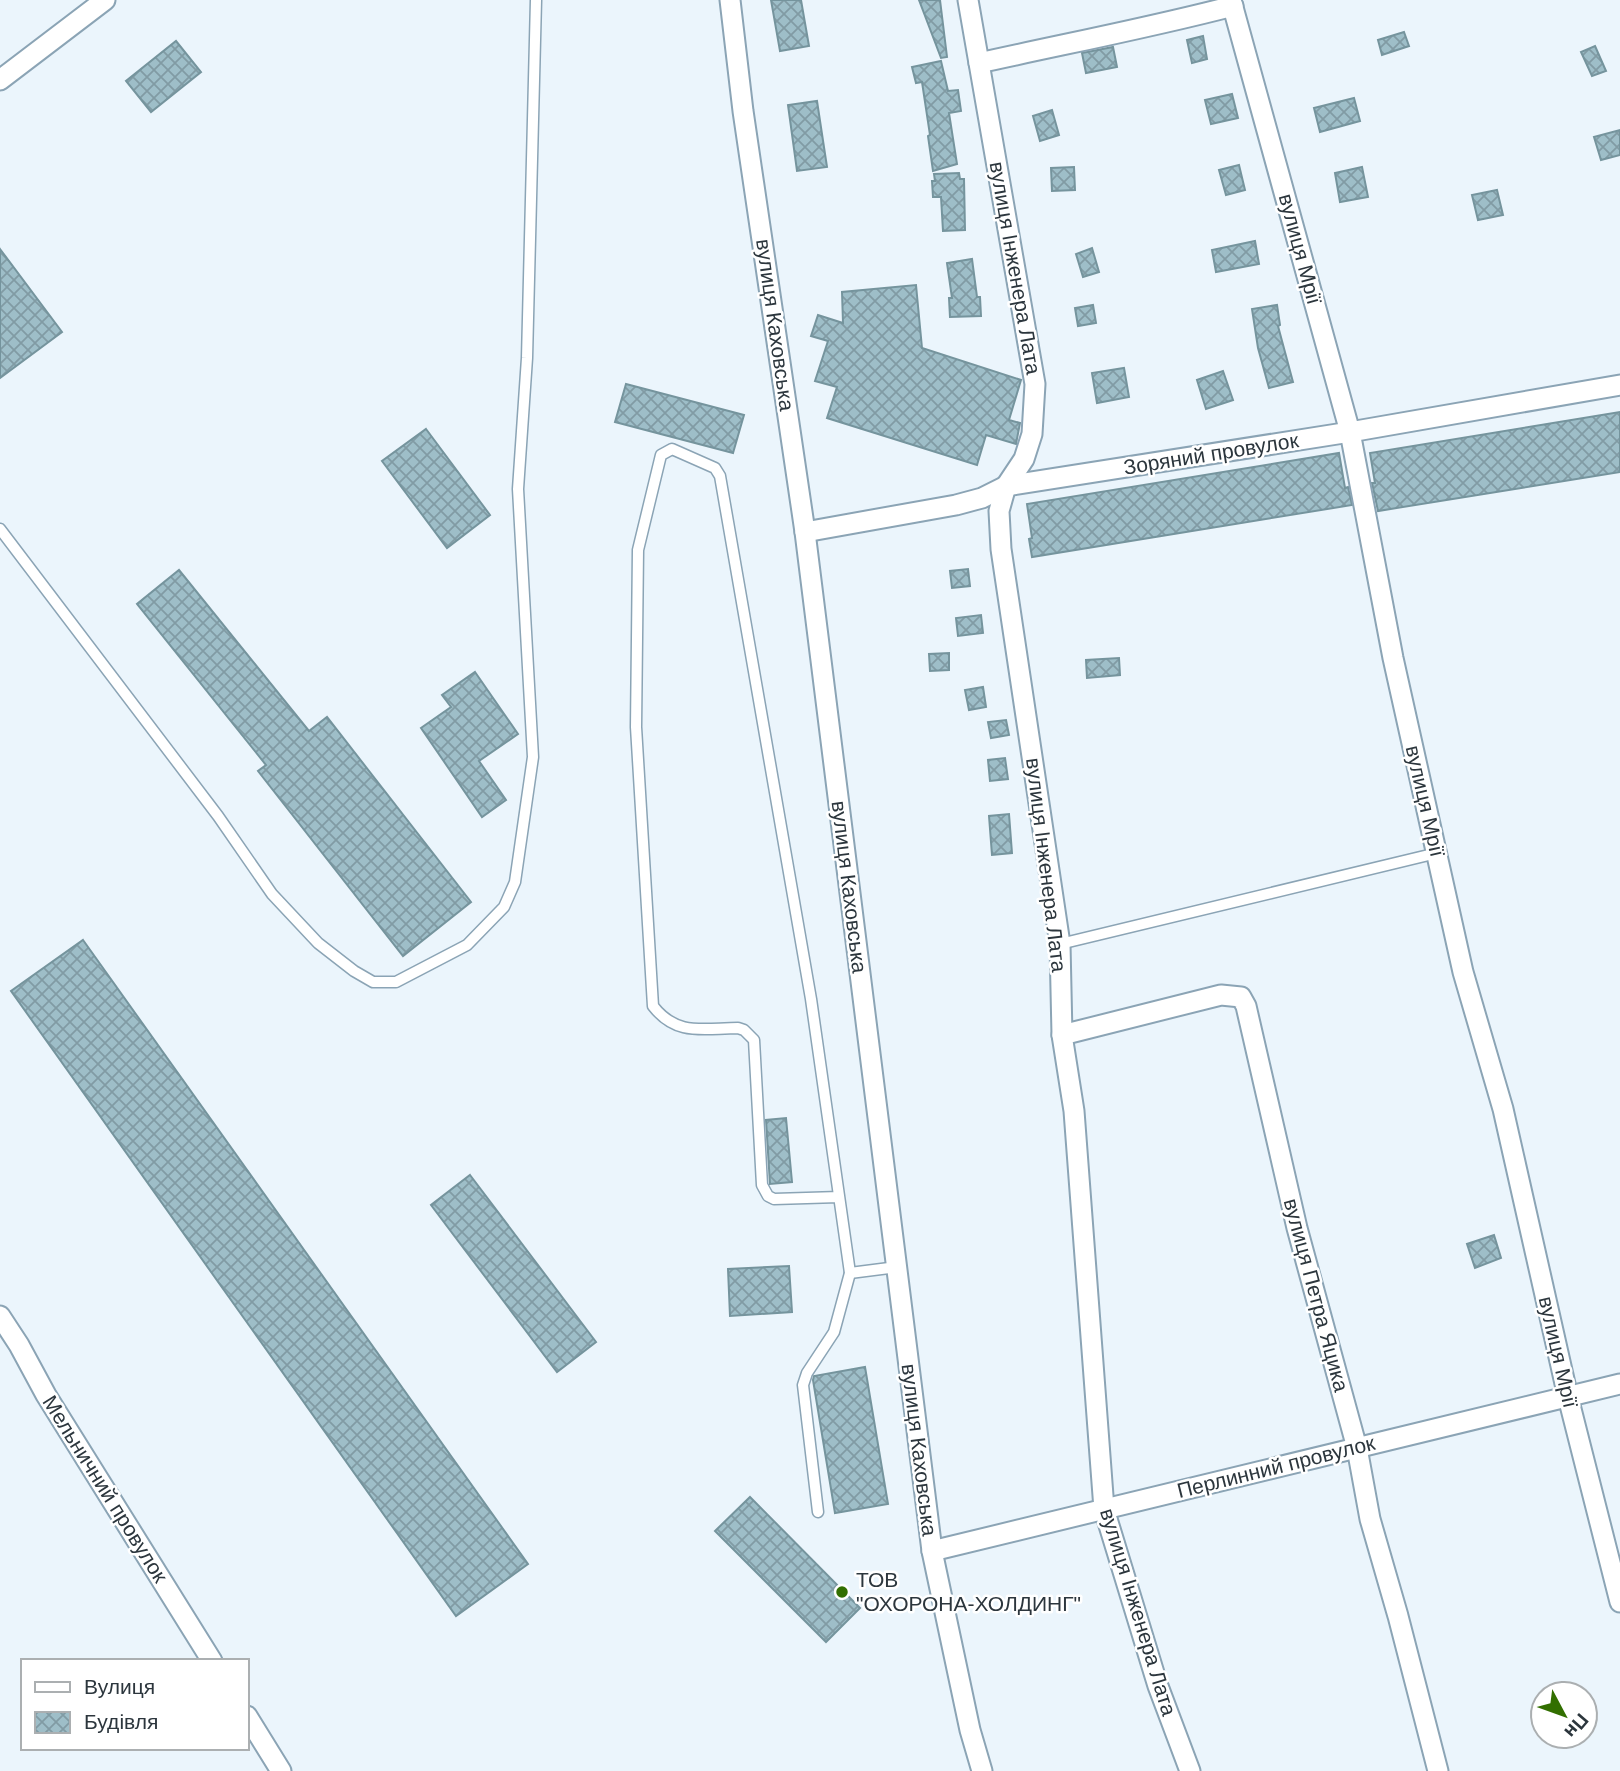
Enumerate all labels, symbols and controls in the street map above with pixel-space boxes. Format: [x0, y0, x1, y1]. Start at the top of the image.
street label: вулиця Інженера Лата [985, 160, 1046, 376]
street label: вулиця Мрії [1275, 191, 1326, 307]
street label: вулиця Каховська [752, 237, 799, 413]
street label: Зоряний провулок [1122, 428, 1301, 479]
street label: вулиця Мрії [1402, 743, 1450, 859]
street label: вулиця Інженера Лата [1022, 757, 1071, 974]
street label: вулиця Каховська [828, 799, 872, 975]
street label: вулиця Петра Яцика [1280, 1196, 1353, 1394]
street label: вулиця Мрії [1535, 1294, 1583, 1410]
street label: вулиця Каховська [898, 1362, 942, 1538]
street label: Мельничний провулок [38, 1391, 173, 1587]
street label: Перлинний провулок [1175, 1431, 1378, 1502]
street label: вулиця Інженера Лата [1096, 1505, 1181, 1719]
place label: ТОВ "ОХОРОНА-ХОЛДИНГ" [856, 1568, 1081, 1615]
marker: ТОВ "ОХОРОНА-ХОЛДИНГ" [834, 1584, 850, 1600]
legend [21, 1659, 248, 1750]
text: Вулиця [84, 1675, 155, 1698]
north arrow [1529, 1680, 1599, 1750]
text: Пн [1560, 1709, 1593, 1742]
text: Будівля [84, 1710, 158, 1733]

